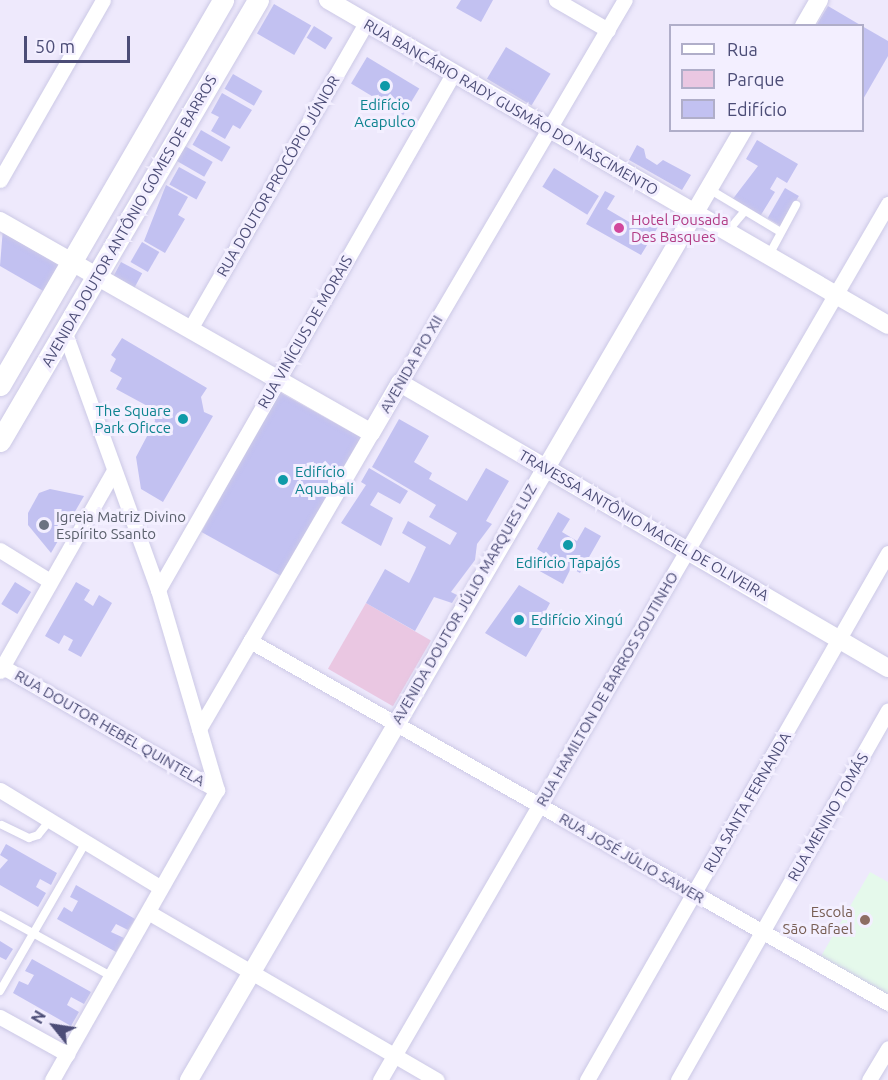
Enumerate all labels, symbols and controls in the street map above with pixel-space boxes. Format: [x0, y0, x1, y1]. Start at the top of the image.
street label: RUA BANCÁRIO RADY GUSMÃO DO NASCIMENTO [361, 15, 661, 199]
scale bar [27, 24, 134, 62]
legend [669, 24, 864, 132]
text: 50 m [35, 36, 75, 56]
text: Rua [727, 39, 758, 59]
text: Parque [727, 69, 784, 89]
street label: AVENIDA DOUTOR ANTÔNIO GOMES DE BARROS [38, 72, 220, 370]
street label: RUA DOUTOR PROCÓPIO JÚNIOR [213, 72, 343, 280]
marker: Edifício Acapulco [378, 79, 392, 93]
place label: Edifício Acapulco [354, 95, 416, 130]
text: Edifício [727, 99, 787, 119]
place label: Hotel Pousada Des Basques [631, 210, 729, 245]
marker: Hotel Pousada Des Basques [612, 221, 626, 235]
street label: RUA VINÍCIUS DE MORAIS [254, 252, 356, 412]
street label: AVENIDA PIO XII [376, 312, 446, 416]
place label: The Square Park Oficce [95, 401, 171, 436]
marker: The Square Park Oficce [176, 412, 190, 426]
street label: TRAVESSA ANTÔNIO MACIEL DE OLIVEIRA [516, 446, 772, 604]
place label: Edifício Aquabali [295, 462, 354, 497]
marker: Edifício Aquabali [276, 473, 290, 487]
street label: AVENIDA DOUTOR JÚLIO MARQUES LUZ [388, 481, 540, 727]
place label: Igreja Matriz Divino Espírito Ssanto [56, 507, 186, 542]
marker: Igreja Matriz Divino Espírito Ssanto [37, 518, 51, 532]
marker: Edifício Tapajós [561, 538, 575, 552]
place label: Edifício Tapajós [516, 554, 620, 572]
street label: RUA HAMILTON DE BARROS SOUTINHO [532, 568, 682, 810]
place label: Edifício Xingú [531, 611, 623, 629]
marker: Edifício Xingú [512, 613, 526, 627]
street label: RUA DOUTOR HEBEL QUINTELA [12, 666, 208, 790]
street label: RUA SANTA FERNANDA [700, 729, 794, 875]
street label: RUA MENINO TOMÁS [784, 750, 872, 884]
street label: RUA JOSÉ JÚLIO SAWER [556, 809, 708, 907]
place label: Escola São Rafael [783, 902, 853, 937]
marker: Escola São Rafael [858, 913, 872, 927]
north arrow [24, 996, 84, 1056]
text: N [28, 1007, 49, 1027]

